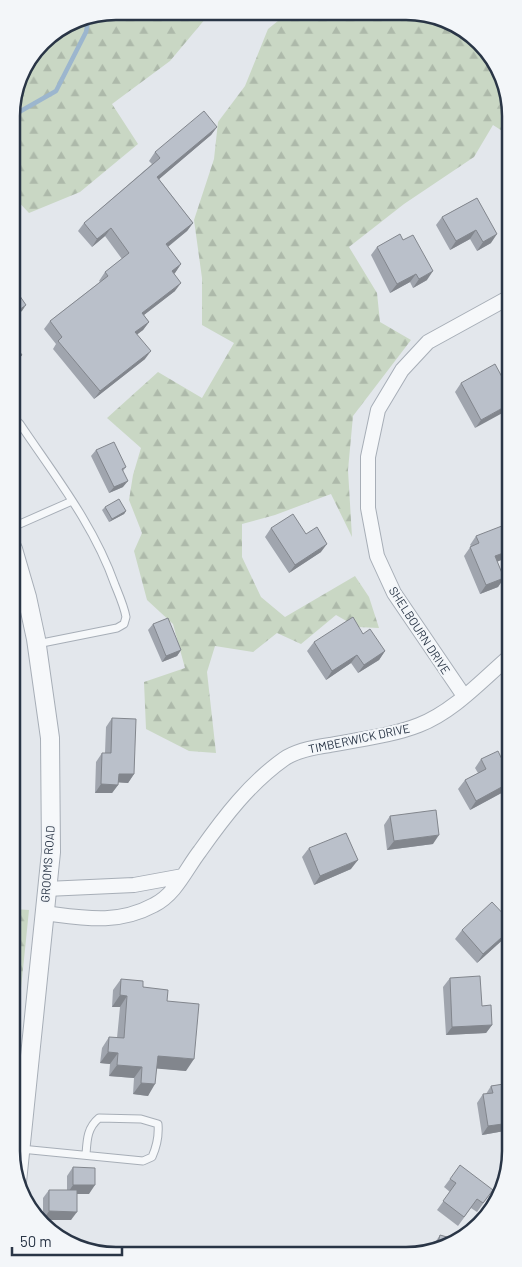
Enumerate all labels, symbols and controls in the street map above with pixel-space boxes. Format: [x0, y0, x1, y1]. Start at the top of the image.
street label: SHELBOURN DRIVE [386, 584, 454, 676]
street label: TIMBERWICK DRIVE [307, 720, 411, 756]
street label: GROOMS ROAD [37, 825, 57, 903]
scale bar [12, 1224, 122, 1256]
text: 50 m [20, 1232, 52, 1250]

